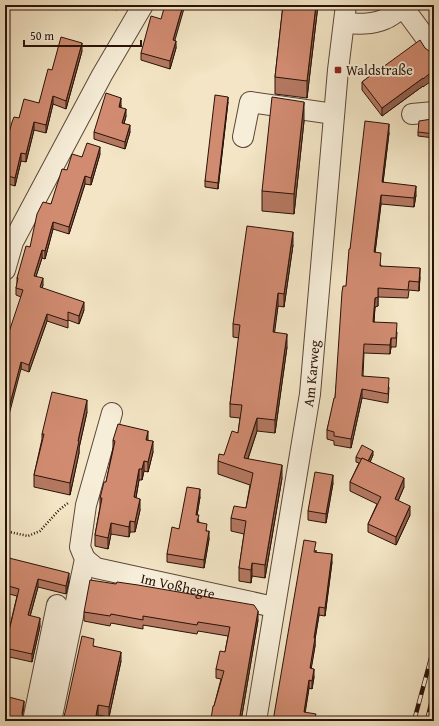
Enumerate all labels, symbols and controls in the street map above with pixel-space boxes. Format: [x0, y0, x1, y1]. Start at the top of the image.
scale bar [24, 22, 141, 48]
text: 50 m [30, 27, 54, 44]
place label: Waldstraße [346, 60, 413, 80]
marker: Waldstraße [333, 65, 343, 75]
street label: Am Karweg [298, 339, 325, 408]
street label: Im Voßhegte [139, 568, 217, 604]

